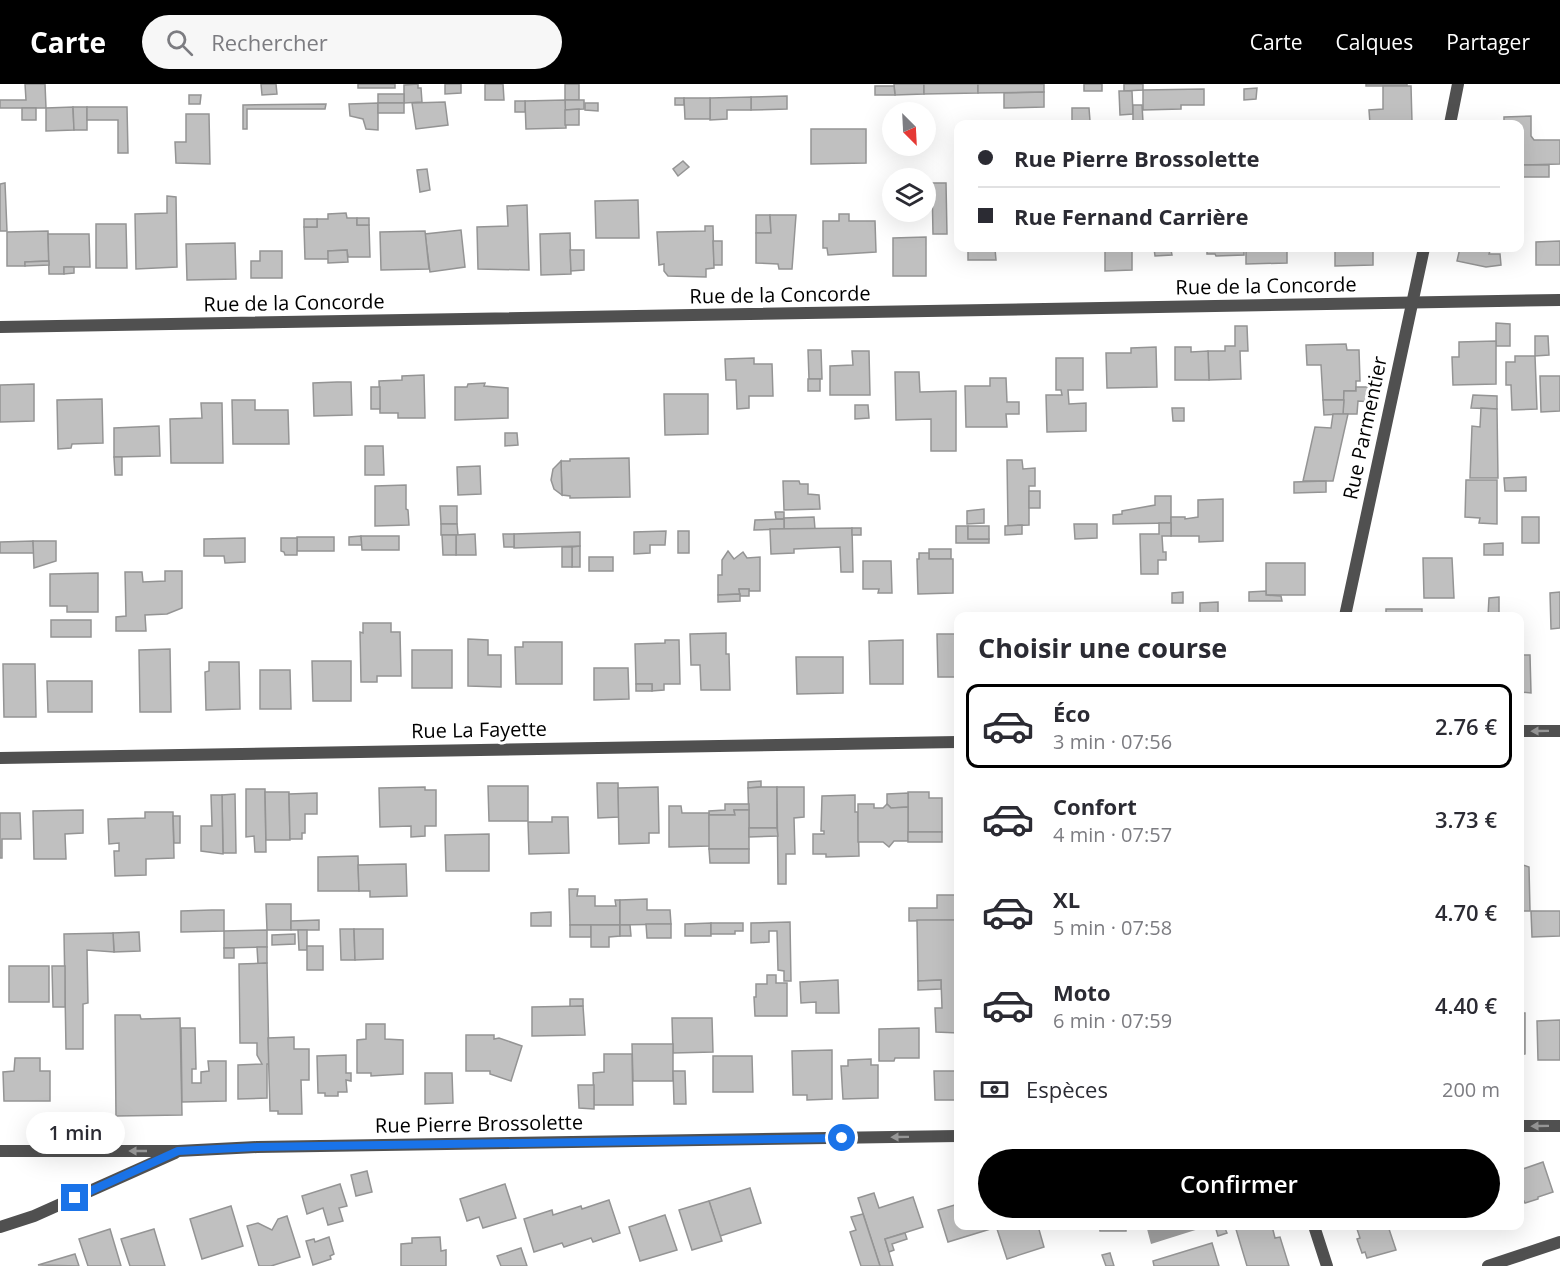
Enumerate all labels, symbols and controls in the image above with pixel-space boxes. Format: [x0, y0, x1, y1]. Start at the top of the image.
search box [142, 15, 562, 69]
text: Carte [30, 23, 106, 61]
icon: search [163, 26, 196, 59]
text: Rechercher [211, 27, 328, 57]
text: Carte [1250, 28, 1302, 56]
text: Calques [1335, 28, 1413, 56]
text: Partager [1446, 28, 1530, 56]
north arrow [882, 102, 936, 156]
map controls [882, 102, 936, 222]
text: Rue Pierre Brossolette [1014, 143, 1260, 173]
button: layers [882, 168, 936, 222]
text: Rue Fernand Carrière [1014, 201, 1249, 231]
street label: Rue de la Concorde [1175, 270, 1357, 301]
street label: Rue de la Concorde [689, 279, 871, 310]
street label: Rue de la Concorde [203, 287, 385, 318]
street label: Rue Parmentier [1336, 354, 1393, 502]
text: Choisir une course [978, 629, 1227, 666]
text: Éco [1053, 698, 1090, 728]
icon: car [981, 699, 1035, 753]
text: 2.76 € [1435, 711, 1497, 741]
street label: Rue La Fayette [411, 715, 547, 744]
one-way arrow [1530, 726, 1549, 736]
text: 3 min · 07:56 [1053, 728, 1172, 755]
text: Confort [1053, 791, 1137, 821]
icon: car [981, 792, 1035, 846]
text: 3.73 € [1435, 804, 1497, 834]
text: 4 min · 07:57 [1053, 821, 1172, 848]
text: XL [1053, 884, 1080, 914]
icon: car [981, 885, 1035, 939]
text: 4.70 € [1435, 897, 1497, 927]
text: 5 min · 07:58 [1053, 914, 1172, 941]
text: Moto [1053, 977, 1111, 1007]
icon: car [981, 978, 1035, 1032]
text: 4.40 € [1435, 990, 1497, 1020]
text: 6 min · 07:59 [1053, 1007, 1172, 1034]
icon: cash [978, 1073, 1011, 1106]
text: Espèces [1026, 1074, 1108, 1104]
text: 200 m [1442, 1076, 1500, 1103]
street label: Rue Pierre Brossolette [375, 1108, 583, 1139]
callout: 1 min [26, 1111, 124, 1153]
text: 1 min [49, 1119, 103, 1146]
one-way arrow [1530, 1121, 1549, 1131]
route start [828, 1124, 855, 1151]
one-way arrow [891, 1132, 910, 1142]
one-way arrow [129, 1146, 148, 1156]
button: Confirmer [978, 1149, 1500, 1218]
route end [61, 1184, 88, 1211]

